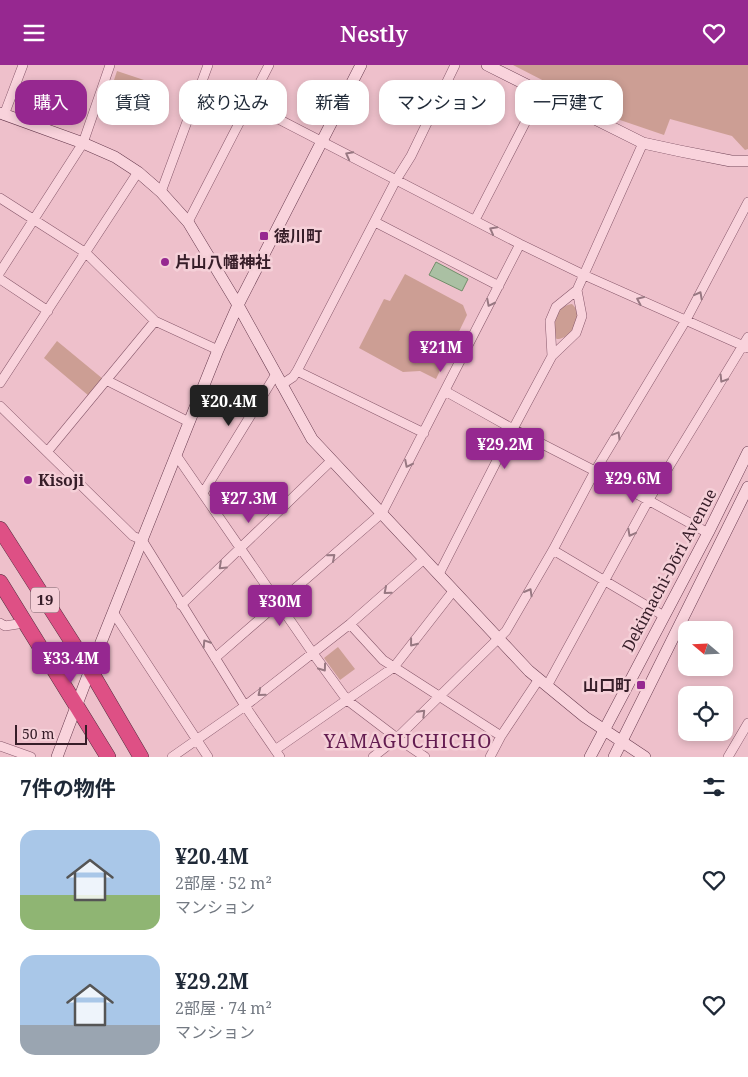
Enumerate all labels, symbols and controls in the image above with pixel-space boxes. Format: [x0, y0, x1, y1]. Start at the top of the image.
text: Nestly [340, 18, 408, 48]
icon: menu [20, 19, 48, 47]
icon: heart [700, 19, 728, 47]
chip: 購入 [15, 80, 87, 125]
chip: 賃貸 [97, 80, 169, 125]
chip: 絞り込み [179, 80, 287, 125]
chip: 新着 [297, 80, 369, 125]
chip: マンション [379, 80, 505, 125]
chip: 一戸建て [515, 80, 623, 125]
one-way arrow [345, 151, 354, 161]
place label: 徳川町 [274, 225, 322, 247]
one-way arrow [489, 226, 498, 236]
marker: 徳川町 [258, 230, 270, 242]
place label: 片山八幡神社 [175, 251, 271, 273]
marker: 片山八幡神社 [159, 256, 171, 268]
one-way arrow [693, 291, 703, 300]
one-way arrow [636, 295, 645, 306]
one-way arrow [486, 298, 496, 307]
pin: ¥21M [411, 331, 471, 373]
text: ¥21M [420, 336, 462, 358]
one-way arrow [720, 373, 729, 382]
pin: ¥20.4M [188, 385, 270, 427]
text: ¥20.4M [201, 390, 257, 412]
pin: ¥29.2M [464, 427, 546, 470]
one-way arrow [610, 431, 620, 440]
text: ¥29.2M [477, 433, 533, 455]
one-way arrow [404, 458, 414, 467]
pin: ¥29.6M [592, 461, 674, 504]
text: ¥29.6M [605, 467, 661, 489]
place label: Kisoji [38, 469, 84, 491]
marker: Kisoji [22, 474, 34, 486]
pin: ¥27.3M [208, 481, 290, 524]
street label: Dekimachi-Dōri Avenue [617, 485, 721, 655]
text: ¥27.3M [221, 487, 277, 509]
one-way arrow [627, 528, 637, 537]
one-way arrow [326, 554, 335, 563]
one-way arrow [218, 560, 227, 569]
pin: ¥30M [250, 585, 310, 627]
one-way arrow [384, 585, 393, 594]
road number: 19 [31, 587, 59, 613]
one-way arrow [522, 588, 532, 597]
text: ¥30M [259, 590, 301, 612]
north arrow [678, 621, 732, 676]
map controls [678, 621, 733, 741]
one-way arrow [411, 637, 419, 646]
one-way arrow [202, 639, 212, 648]
pin: ¥33.4M [30, 641, 112, 684]
text: ¥33.4M [43, 647, 99, 669]
one-way arrow [317, 662, 326, 672]
place label: 山口町 [583, 674, 631, 696]
marker: 山口町 [635, 679, 647, 691]
button: locate [678, 686, 733, 741]
one-way arrow [258, 688, 267, 696]
one-way arrow [417, 710, 426, 719]
scale bar [15, 722, 88, 745]
text: 50 m [22, 724, 55, 743]
district label: YAMAGUCHICHO [323, 728, 492, 754]
icon: filters [700, 773, 728, 801]
text: 7件の物件 [20, 774, 116, 802]
text: ¥20.4M [175, 842, 249, 870]
icon: home [60, 850, 120, 910]
icon: heart [700, 866, 728, 894]
text: 2部屋 · 52 m² [175, 872, 272, 894]
text: マンション [175, 896, 255, 918]
text: ¥29.2M [175, 967, 249, 995]
icon: home [60, 975, 120, 1035]
icon: heart [700, 991, 728, 1019]
text: 2部屋 · 74 m² [175, 997, 272, 1019]
text: マンション [175, 1021, 255, 1043]

